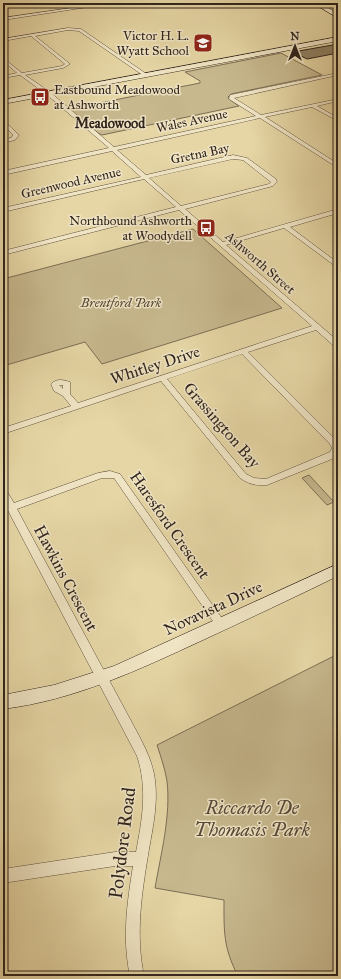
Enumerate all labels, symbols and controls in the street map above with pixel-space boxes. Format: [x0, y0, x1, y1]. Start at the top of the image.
north arrow [275, 26, 315, 66]
place label: Victor H. L. Wyatt School [116, 28, 189, 59]
text: N [290, 30, 300, 43]
school or university icon: Victor H. L. Wyatt School [192, 32, 214, 54]
place label: Eastbound Meadowood at Ashworth [54, 82, 180, 113]
bus stop icon: Eastbound Meadowood at Ashworth [29, 86, 51, 108]
street label: Wales Avenue [155, 105, 230, 136]
district label: Meadowood [75, 115, 146, 132]
street label: Gretna Bay [169, 140, 232, 168]
street label: Greenwood Avenue [19, 164, 123, 202]
place label: Northbound Ashworth at Woodydell [69, 213, 193, 244]
bus stop icon: Northbound Ashworth at Woodydell [195, 217, 217, 239]
street label: Ashworth Street [221, 228, 299, 298]
park label: Brentford Park [80, 295, 162, 311]
street label: Whitley Drive [108, 341, 202, 388]
street label: Grassington Bay [179, 378, 265, 473]
street label: Haresford Crescent [126, 468, 214, 583]
street label: Hawkins Crescent [30, 522, 102, 635]
street label: Novavista Drive [161, 577, 266, 639]
street label: Polydore Road [104, 785, 140, 900]
park label: Riccardo De Thomasis Park [194, 796, 311, 841]

